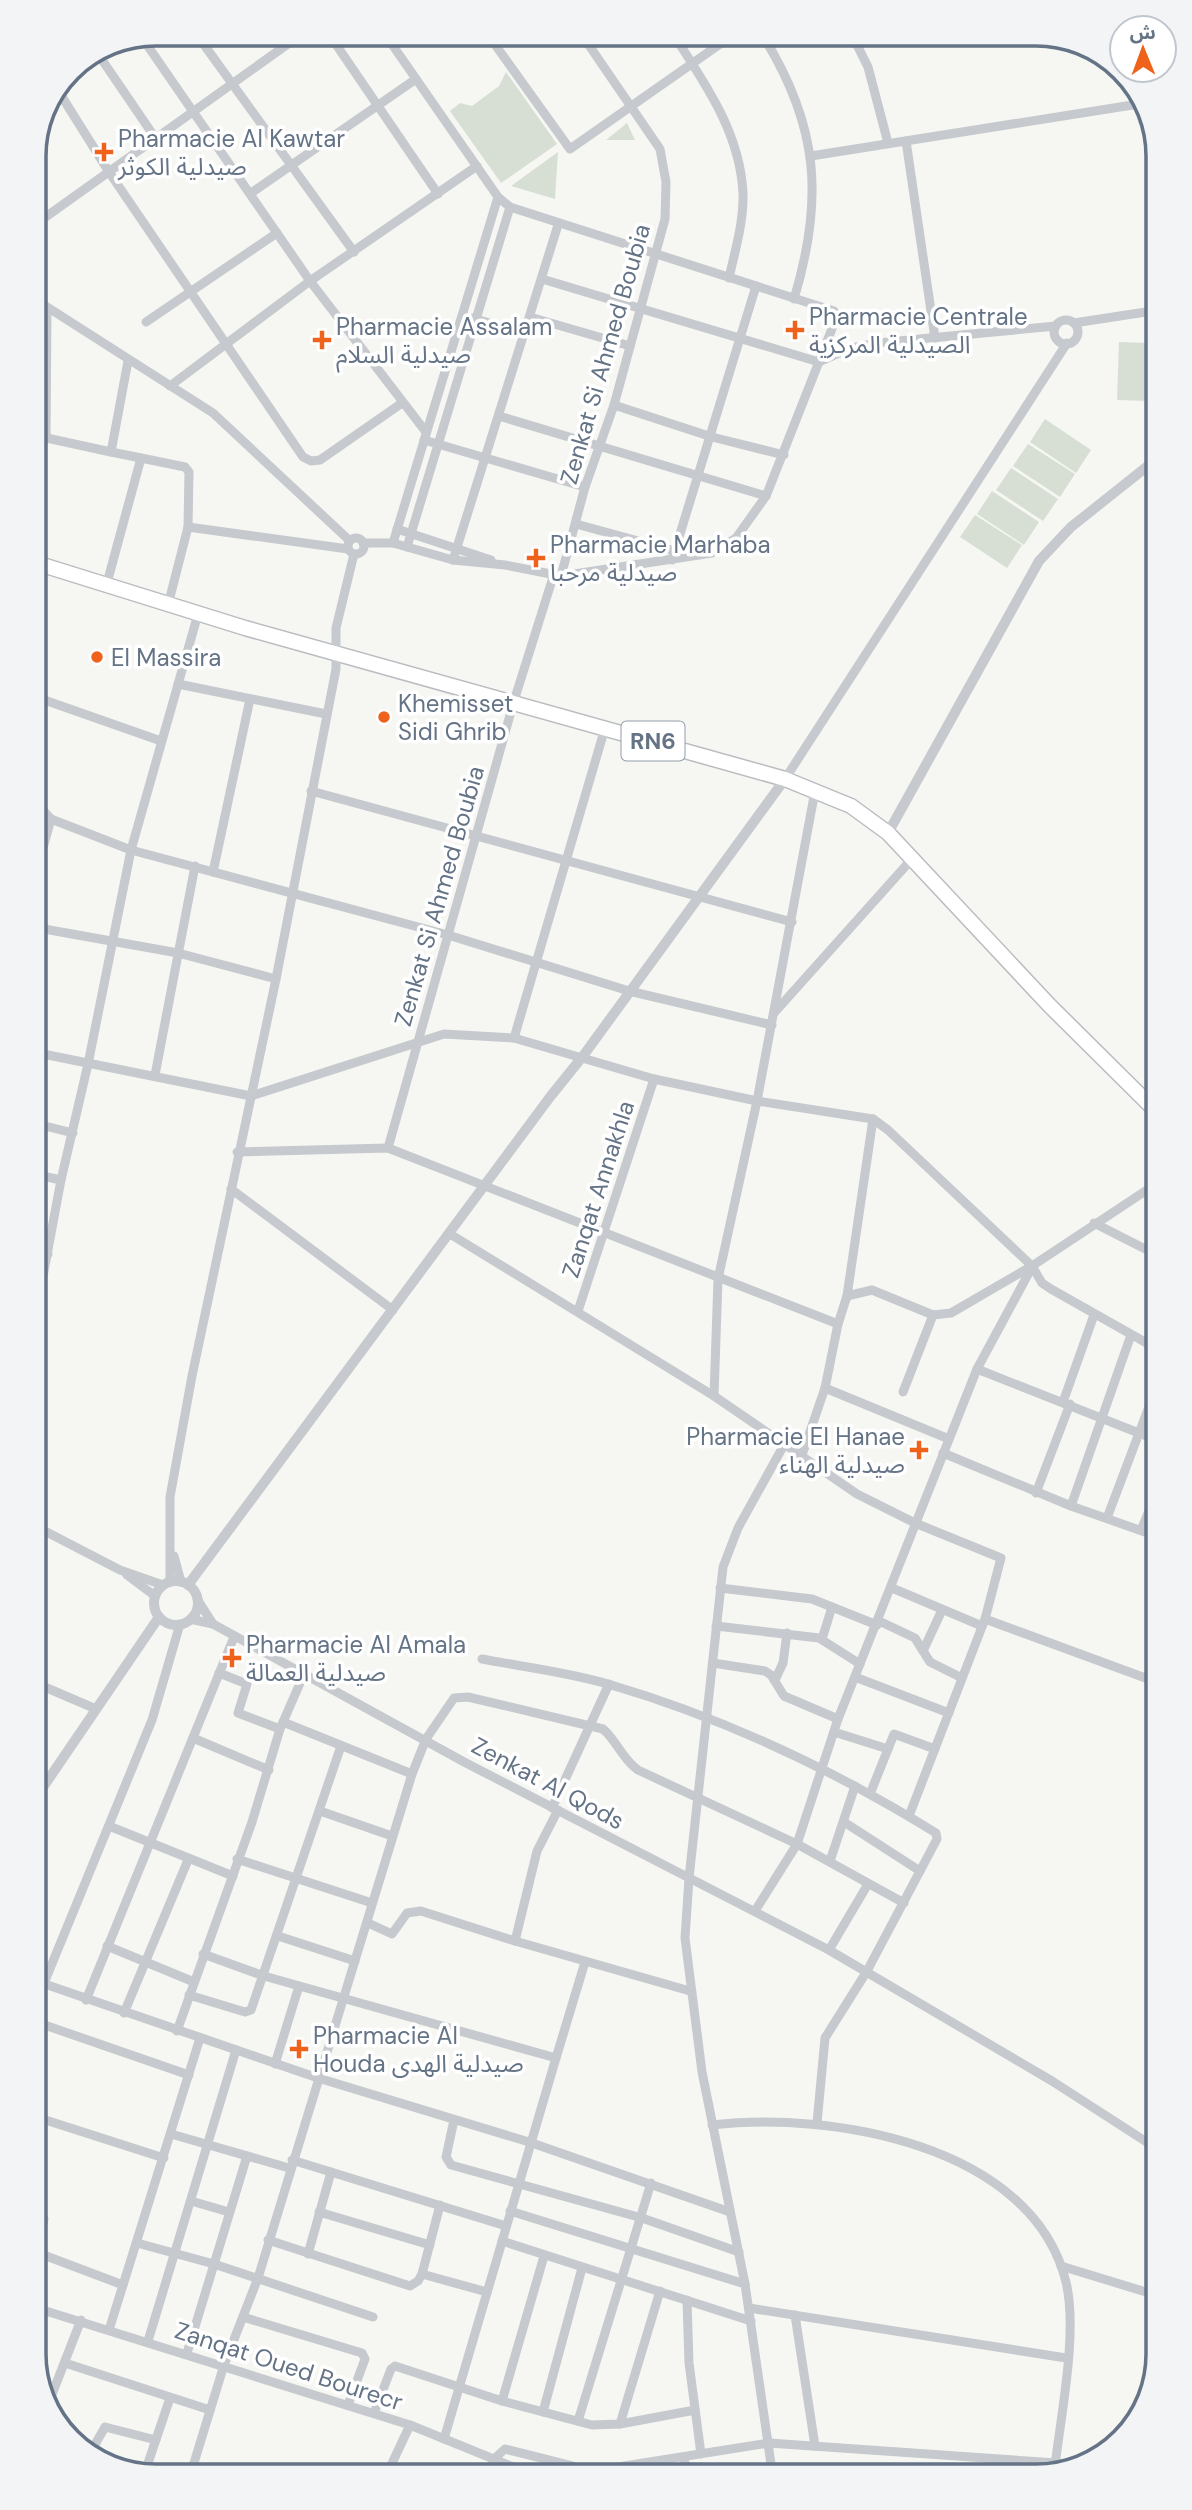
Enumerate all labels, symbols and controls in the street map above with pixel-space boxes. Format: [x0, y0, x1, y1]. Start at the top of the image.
north arrow [1108, 14, 1178, 84]
text: ش [1129, 20, 1156, 45]
place label: Pharmacie Al Kawtar صيدلية الكوثر [117, 123, 345, 182]
marker: Pharmacie Al Kawtar صيدلية الكوثر [96, 144, 112, 160]
street label: Zenkat Si Ahmed Boubia [553, 220, 657, 488]
place label: Pharmacie Centrale الصيدلية المركزية [809, 301, 1028, 360]
place label: Pharmacie Assalam صيدلية السلام [336, 311, 552, 373]
marker: Pharmacie Centrale الصيدلية المركزية [787, 322, 803, 338]
marker: Pharmacie Assalam صيدلية السلام [314, 332, 330, 348]
place label: Pharmacie Marhaba صيدلية مرحبا [550, 529, 771, 588]
marker: Pharmacie Marhaba صيدلية مرحبا [528, 550, 544, 566]
place label: El Massira [111, 642, 221, 673]
marker: El Massira [89, 649, 105, 665]
place label: Khemisset Sidi Ghrib [398, 688, 513, 747]
marker: Khemisset Sidi Ghrib [376, 709, 392, 725]
road number: RN6 [622, 722, 684, 761]
street label: Zenkat Si Ahmed Boubia [387, 762, 491, 1030]
street label: Zanqat Annakhla [555, 1097, 641, 1281]
place label: Pharmacie El Hanae صيدلية الهناء [686, 1421, 905, 1480]
marker: Pharmacie El Hanae صيدلية الهناء [911, 1442, 927, 1458]
place label: Pharmacie Al Amala صيدلية العمالة [246, 1629, 466, 1688]
marker: Pharmacie Al Amala صيدلية العمالة [224, 1650, 240, 1666]
street label: Zenkat Al Qods [466, 1730, 630, 1836]
place label: Pharmacie Al Houda صيدلية الهدى [313, 2020, 524, 2079]
marker: Pharmacie Al Houda صيدلية الهدى [291, 2041, 307, 2057]
street label: Zanqat Oued Bourecr [171, 2315, 407, 2418]

